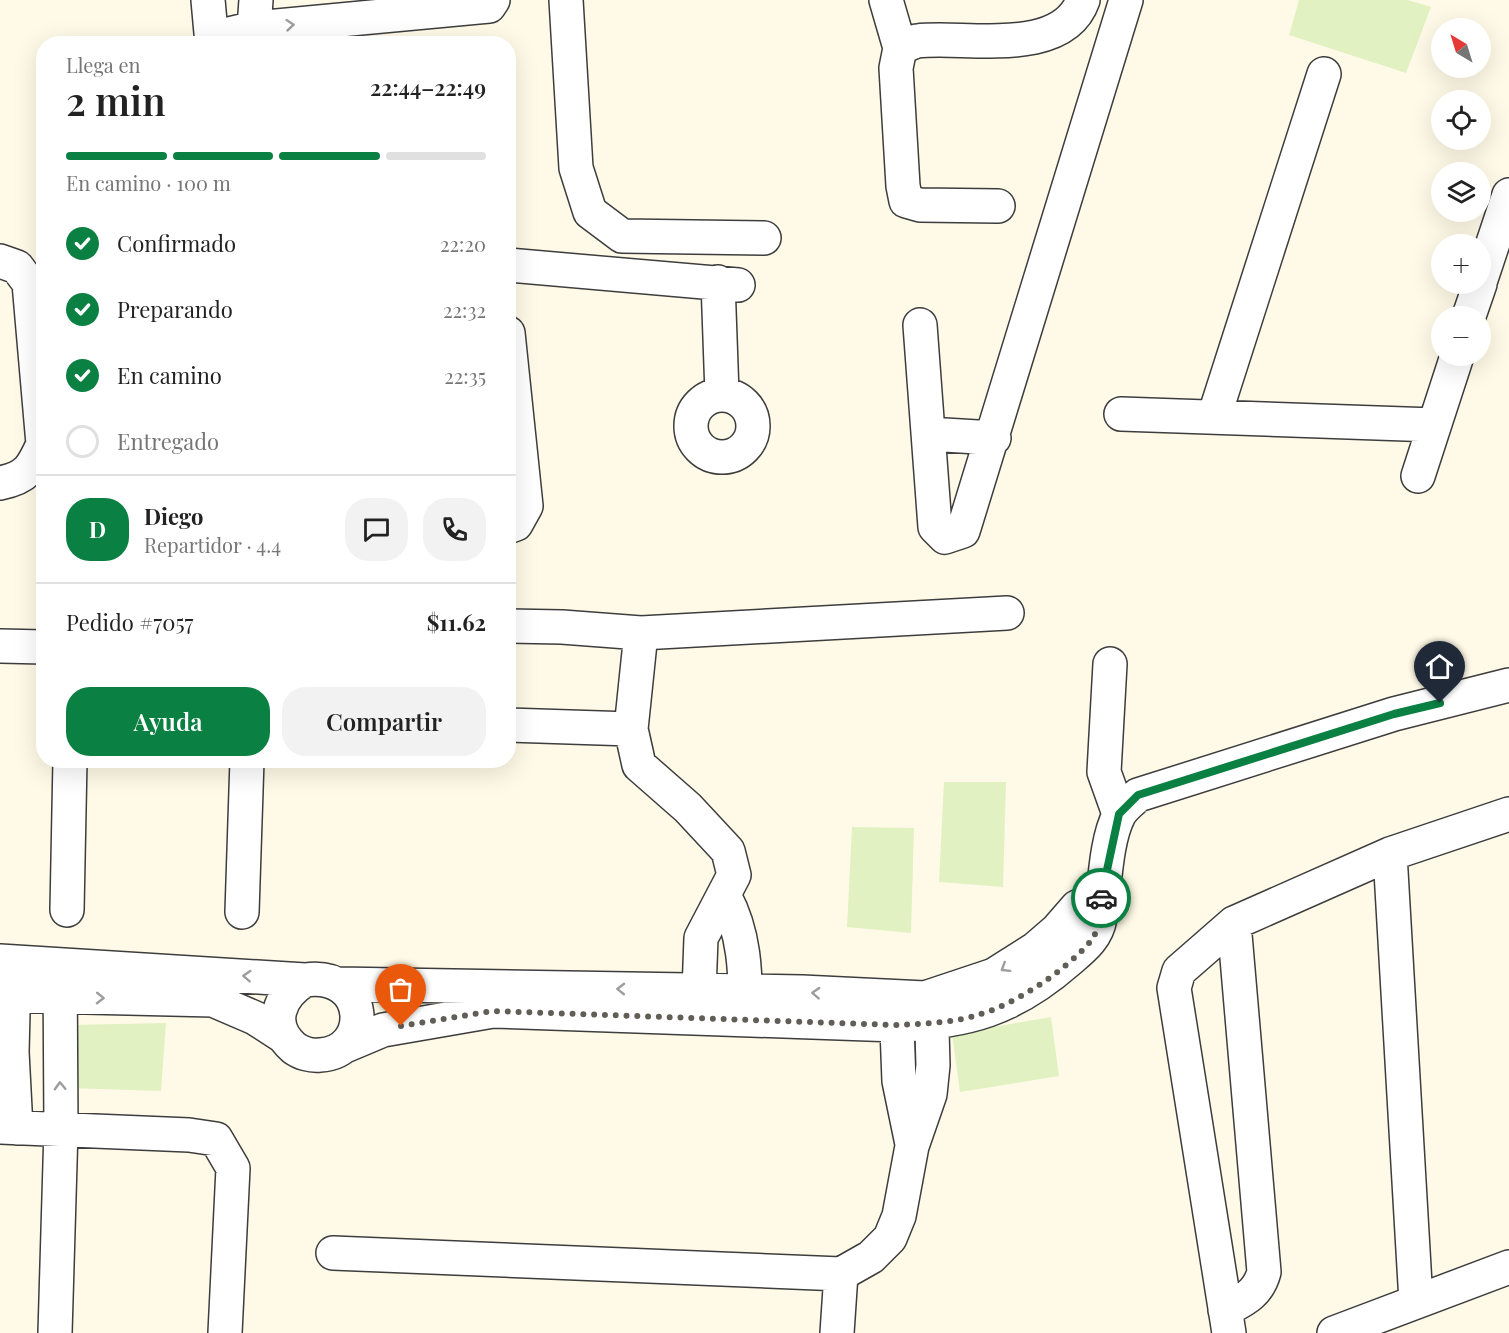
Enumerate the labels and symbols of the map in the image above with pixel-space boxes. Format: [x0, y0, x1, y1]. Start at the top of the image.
north arrow [1431, 18, 1491, 78]
one-way arrow [285, 19, 294, 32]
pin [1414, 641, 1465, 703]
courier [1071, 868, 1131, 928]
one-way arrow [1001, 961, 1011, 973]
pin [375, 964, 426, 1026]
one-way arrow [242, 970, 251, 983]
one-way arrow [616, 983, 625, 995]
one-way arrow [811, 986, 820, 999]
one-way arrow [96, 992, 105, 1005]
one-way arrow [54, 1082, 66, 1091]

